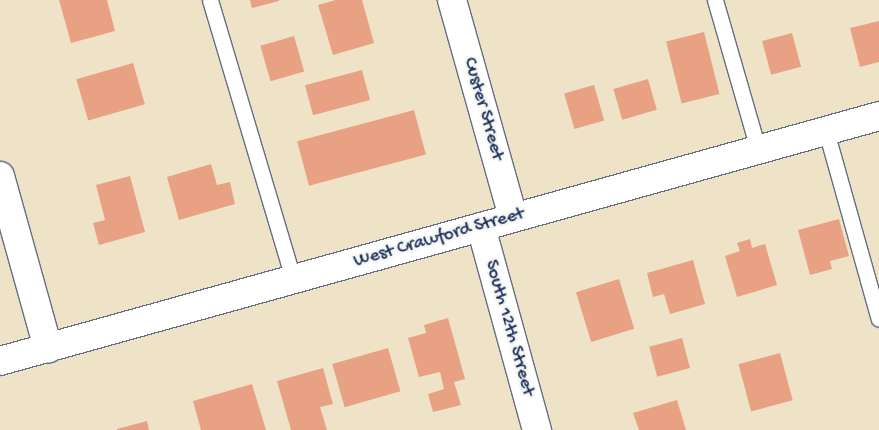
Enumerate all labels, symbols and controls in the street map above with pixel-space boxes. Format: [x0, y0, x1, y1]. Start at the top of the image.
street label: Custer Street [457, 55, 509, 163]
street label: West Crawford Street [351, 203, 527, 273]
street label: South 12th Street [479, 257, 539, 399]

